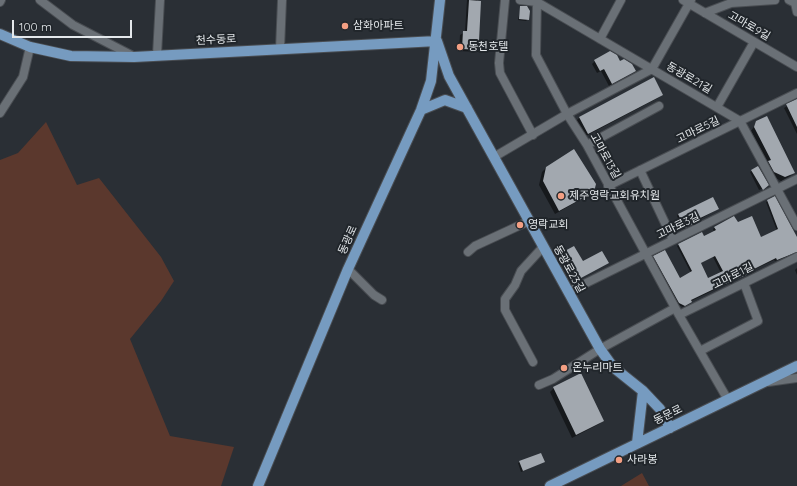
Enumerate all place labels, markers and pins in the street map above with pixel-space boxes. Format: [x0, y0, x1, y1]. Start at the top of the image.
place label: 삼화아파트 [353, 19, 404, 33]
marker: 삼화아파트 [340, 21, 350, 31]
place label: 동천호텔 [468, 40, 508, 54]
marker: 동천호텔 [455, 42, 465, 52]
place label: 제주영락교회유치원 [569, 189, 660, 203]
marker: 제주영락교회유치원 [556, 191, 566, 201]
place label: 영락교회 [528, 218, 568, 232]
marker: 영락교회 [515, 220, 525, 230]
place label: 온누리마트 [572, 361, 623, 375]
marker: 온누리마트 [559, 363, 569, 373]
place label: 사라봉 [627, 453, 657, 467]
marker: 사라봉 [614, 455, 624, 465]

